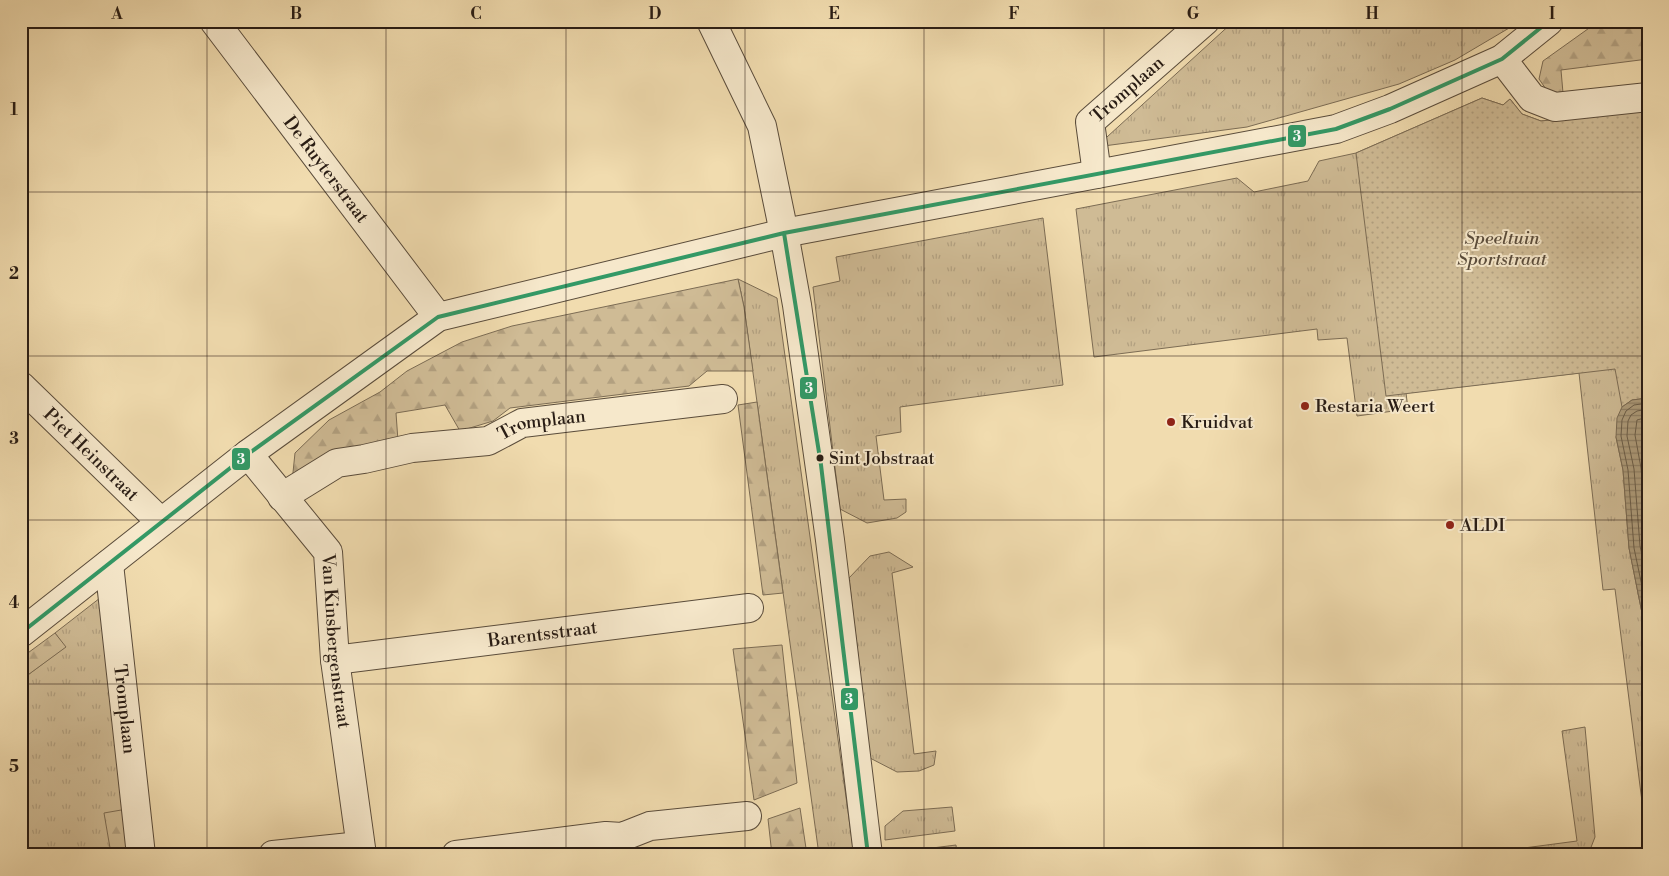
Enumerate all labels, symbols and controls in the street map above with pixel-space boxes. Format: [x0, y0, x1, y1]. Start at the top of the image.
text: A [110, 4, 123, 24]
text: B [290, 4, 302, 24]
text: C [470, 4, 482, 24]
text: D [649, 4, 662, 24]
text: E [828, 4, 840, 24]
text: F [1008, 4, 1020, 24]
text: G [1187, 4, 1200, 24]
text: H [1365, 4, 1379, 24]
text: I [1549, 4, 1555, 24]
street label: Tromplaan [1086, 51, 1169, 128]
text: 1 [10, 100, 18, 120]
street label: De Ruyterstraat [278, 112, 374, 228]
line badge: 3 [1287, 124, 1307, 148]
text: 3 [1293, 128, 1301, 146]
park label: Speeltuin Sportstraat [1457, 227, 1548, 271]
text: 2 [9, 264, 19, 284]
line badge: 3 [799, 376, 818, 400]
text: 3 [805, 380, 813, 398]
place label: Restaria Weert [1315, 395, 1436, 418]
marker: Restaria Weert [1299, 400, 1311, 412]
street label: Piet Heinstraat [38, 403, 144, 507]
street label: Tromplaan [494, 404, 587, 446]
place label: Kruidvat [1181, 411, 1254, 434]
marker: Kruidvat [1165, 416, 1177, 428]
text: 3 [9, 429, 19, 449]
line badge: 3 [231, 447, 251, 471]
place label: Sint Jobstraat [829, 448, 935, 470]
text: 3 [237, 451, 245, 469]
marker: Sint Jobstraat [815, 453, 825, 463]
place label: ALDI [1459, 514, 1505, 537]
marker: ALDI [1444, 519, 1456, 531]
street label: Van Kinsbergenstraat [316, 552, 355, 731]
text: 4 [9, 593, 20, 613]
street label: Barentsstraat [485, 616, 599, 653]
street label: Tromplaan [108, 663, 141, 755]
line badge: 3 [840, 687, 859, 711]
text: 3 [845, 691, 853, 709]
text: 5 [9, 757, 19, 777]

